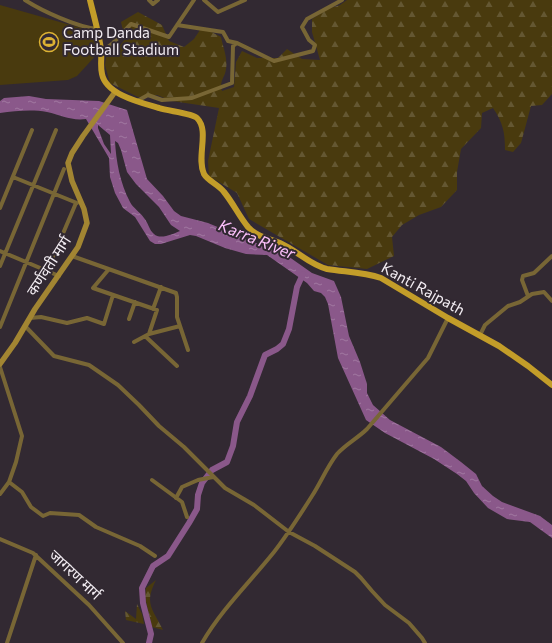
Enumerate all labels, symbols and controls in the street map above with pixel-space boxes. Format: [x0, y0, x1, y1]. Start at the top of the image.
place label: Camp Danda Football Stadium [63, 23, 179, 58]
sports icon: Camp Danda Football Stadium [38, 31, 60, 53]
water label: Karra River [216, 215, 299, 263]
street label: कर्णवती मार्ग [22, 231, 75, 299]
street label: Kanti Rajpath [379, 258, 468, 318]
street label: जागरण मार्ग [46, 546, 106, 604]

